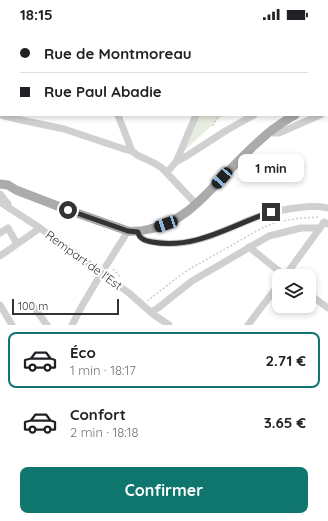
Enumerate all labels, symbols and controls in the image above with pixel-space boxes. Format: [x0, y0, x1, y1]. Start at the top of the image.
text: 18:15 [20, 5, 53, 24]
text: Rue de Montmoreau [44, 44, 192, 63]
text: Rue Paul Abadie [44, 82, 162, 101]
callout: 1 min [238, 154, 304, 182]
text: 1 min [255, 160, 287, 176]
car [210, 165, 234, 191]
route start [59, 201, 77, 219]
route end [262, 203, 280, 221]
car [153, 214, 179, 234]
street label: Rempart de l'Est [43, 227, 125, 293]
map controls [272, 269, 316, 313]
button: layers [272, 269, 316, 313]
scale bar [12, 297, 119, 316]
text: 100 m [18, 299, 48, 313]
icon: car [22, 342, 58, 378]
text: Éco [70, 343, 96, 362]
text: 2.71 € [265, 351, 306, 370]
text: 1 min · 18:17 [70, 362, 136, 378]
icon: car [22, 404, 58, 440]
text: Confort [70, 405, 126, 424]
text: 3.65 € [264, 413, 306, 432]
text: 2 min · 18:18 [70, 424, 139, 440]
button: Confirmer [20, 467, 308, 513]

